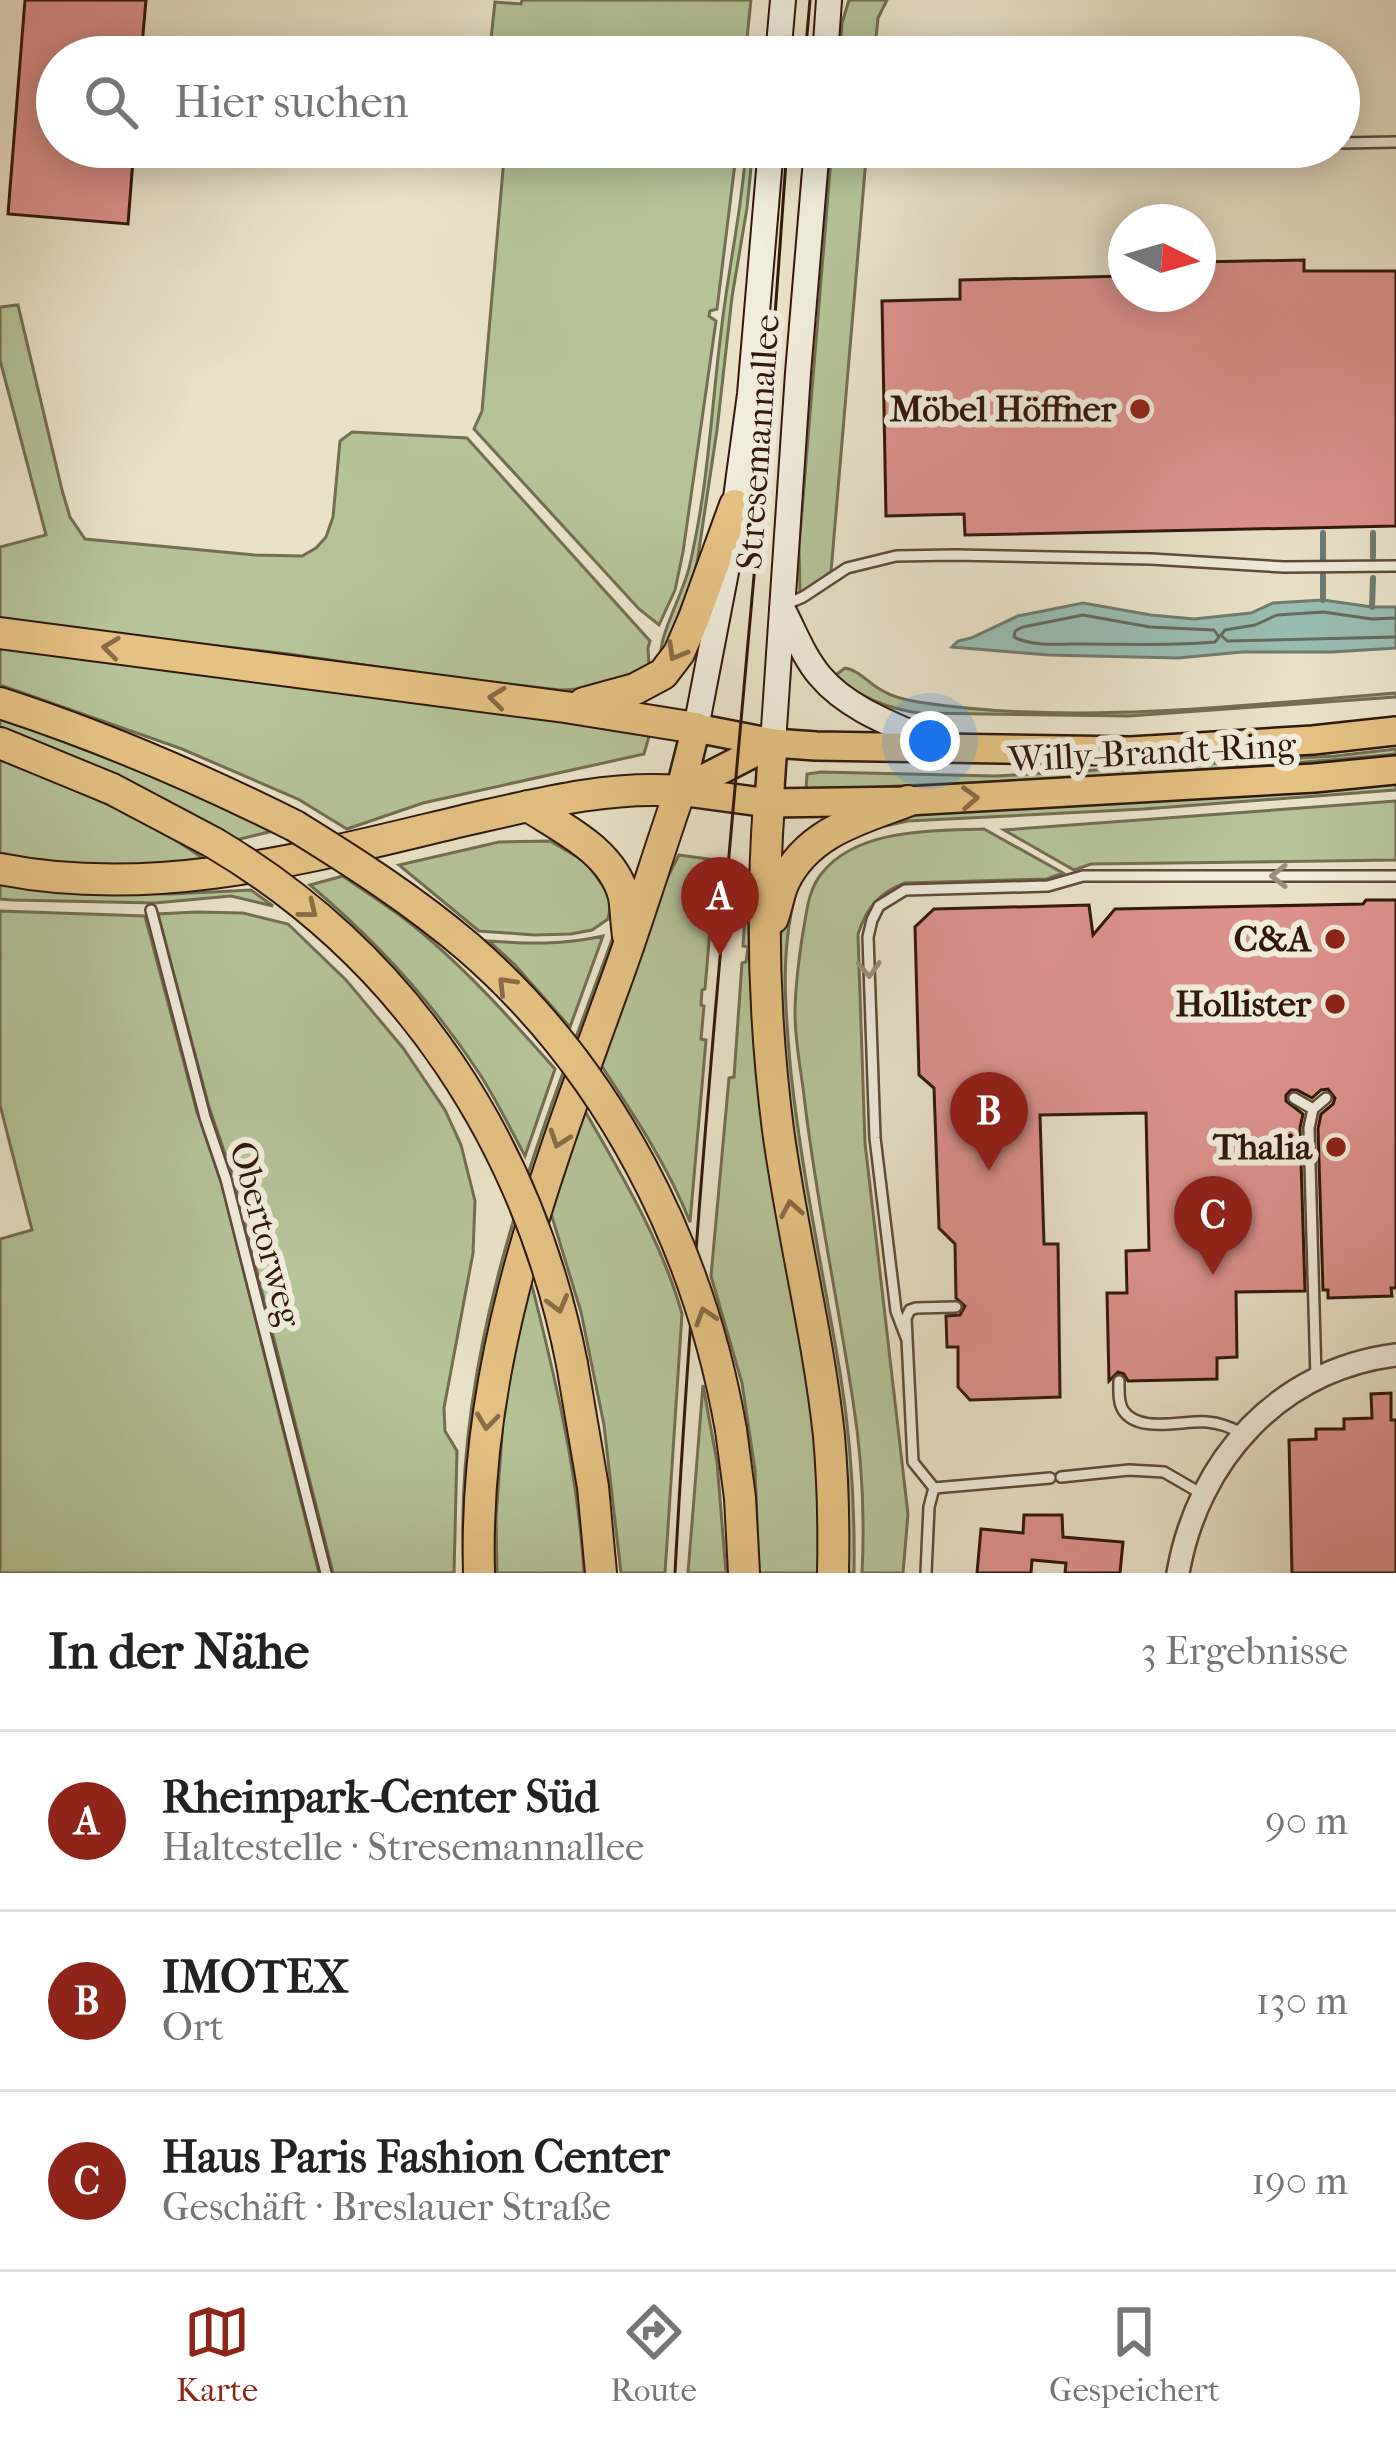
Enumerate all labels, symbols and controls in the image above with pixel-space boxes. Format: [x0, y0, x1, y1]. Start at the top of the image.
search box [36, 36, 1360, 168]
icon: search [78, 69, 144, 135]
text: Hier suchen [174, 76, 409, 129]
north arrow [1108, 204, 1216, 312]
street label: Stresemannallee [728, 313, 788, 571]
place label: Möbel Höffner [890, 388, 1117, 430]
marker: Möbel Höffner [1127, 396, 1153, 422]
one-way arrow [101, 635, 121, 661]
one-way arrow [668, 639, 691, 661]
one-way arrow [488, 686, 507, 712]
your location [900, 711, 960, 771]
street label: Willy-Brandt-Ring [1006, 723, 1298, 781]
one-way arrow [961, 785, 980, 811]
pin: A [681, 857, 759, 956]
one-way arrow [1269, 863, 1287, 889]
one-way arrow [295, 896, 317, 918]
place label: C&A [1234, 918, 1313, 960]
marker: C&A [1322, 926, 1348, 952]
one-way arrow [856, 960, 882, 979]
one-way arrow [498, 977, 520, 999]
place label: Hollister [1175, 983, 1312, 1025]
marker: Hollister [1322, 991, 1348, 1017]
pin: B [950, 1072, 1028, 1171]
place label: Thalia [1212, 1126, 1313, 1168]
one-way arrow [549, 1127, 573, 1148]
marker: Thalia [1323, 1134, 1349, 1160]
street label: Obertorweg [221, 1137, 311, 1332]
pin: C [1174, 1176, 1252, 1275]
one-way arrow [780, 1199, 805, 1219]
one-way arrow [544, 1294, 569, 1314]
one-way arrow [694, 1306, 719, 1327]
one-way arrow [474, 1412, 500, 1431]
text: In der Nähe [48, 1621, 309, 1681]
text: 3 Ergebnisse [1141, 1628, 1348, 1674]
text: Rheinpark-Center Süd [162, 1771, 598, 1824]
text: A [74, 1798, 100, 1844]
text: 90 m [1265, 1798, 1348, 1844]
text: Haltestelle · Stresemannallee [162, 1824, 644, 1870]
text: IMOTEX [162, 1951, 349, 2004]
text: B [74, 1978, 100, 2024]
text: 130 m [1256, 1978, 1348, 2024]
text: Ort [162, 2004, 224, 2050]
text: Haus Paris Fashion Center [162, 2131, 670, 2184]
text: C [74, 2158, 100, 2204]
text: 190 m [1251, 2158, 1348, 2204]
text: Geschäft · Breslauer Straße [162, 2184, 611, 2230]
tab: Karte [176, 2299, 258, 2410]
tab: Route [610, 2299, 697, 2410]
tab: Gespeichert [1049, 2299, 1220, 2410]

